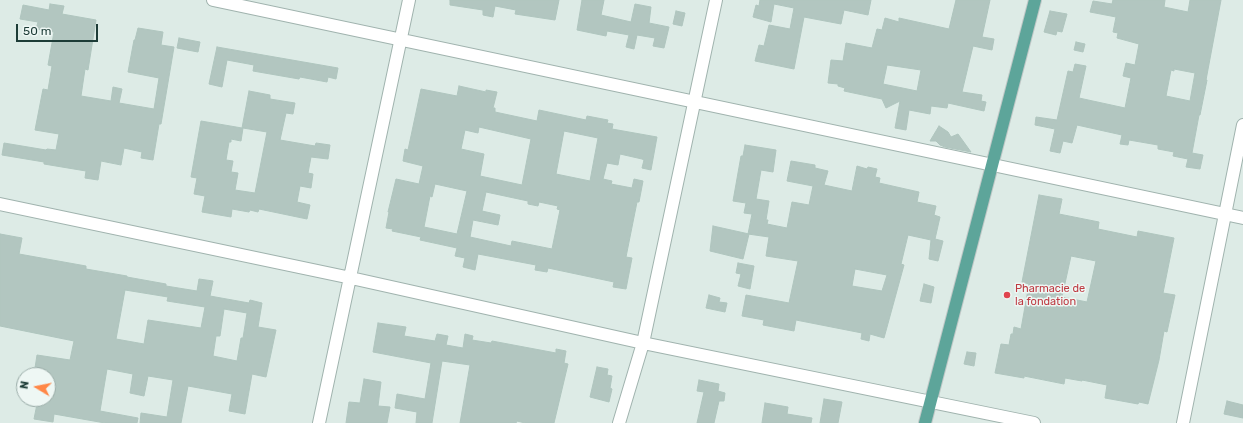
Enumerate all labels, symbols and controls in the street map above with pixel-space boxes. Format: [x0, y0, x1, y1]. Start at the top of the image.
scale bar [18, 16, 100, 42]
text: 50 m [23, 24, 51, 38]
place label: Pharmacie de la fondation [1015, 282, 1085, 308]
marker: Pharmacie de la fondation [1002, 290, 1012, 300]
north arrow [16, 367, 56, 407]
text: N [18, 380, 32, 390]

